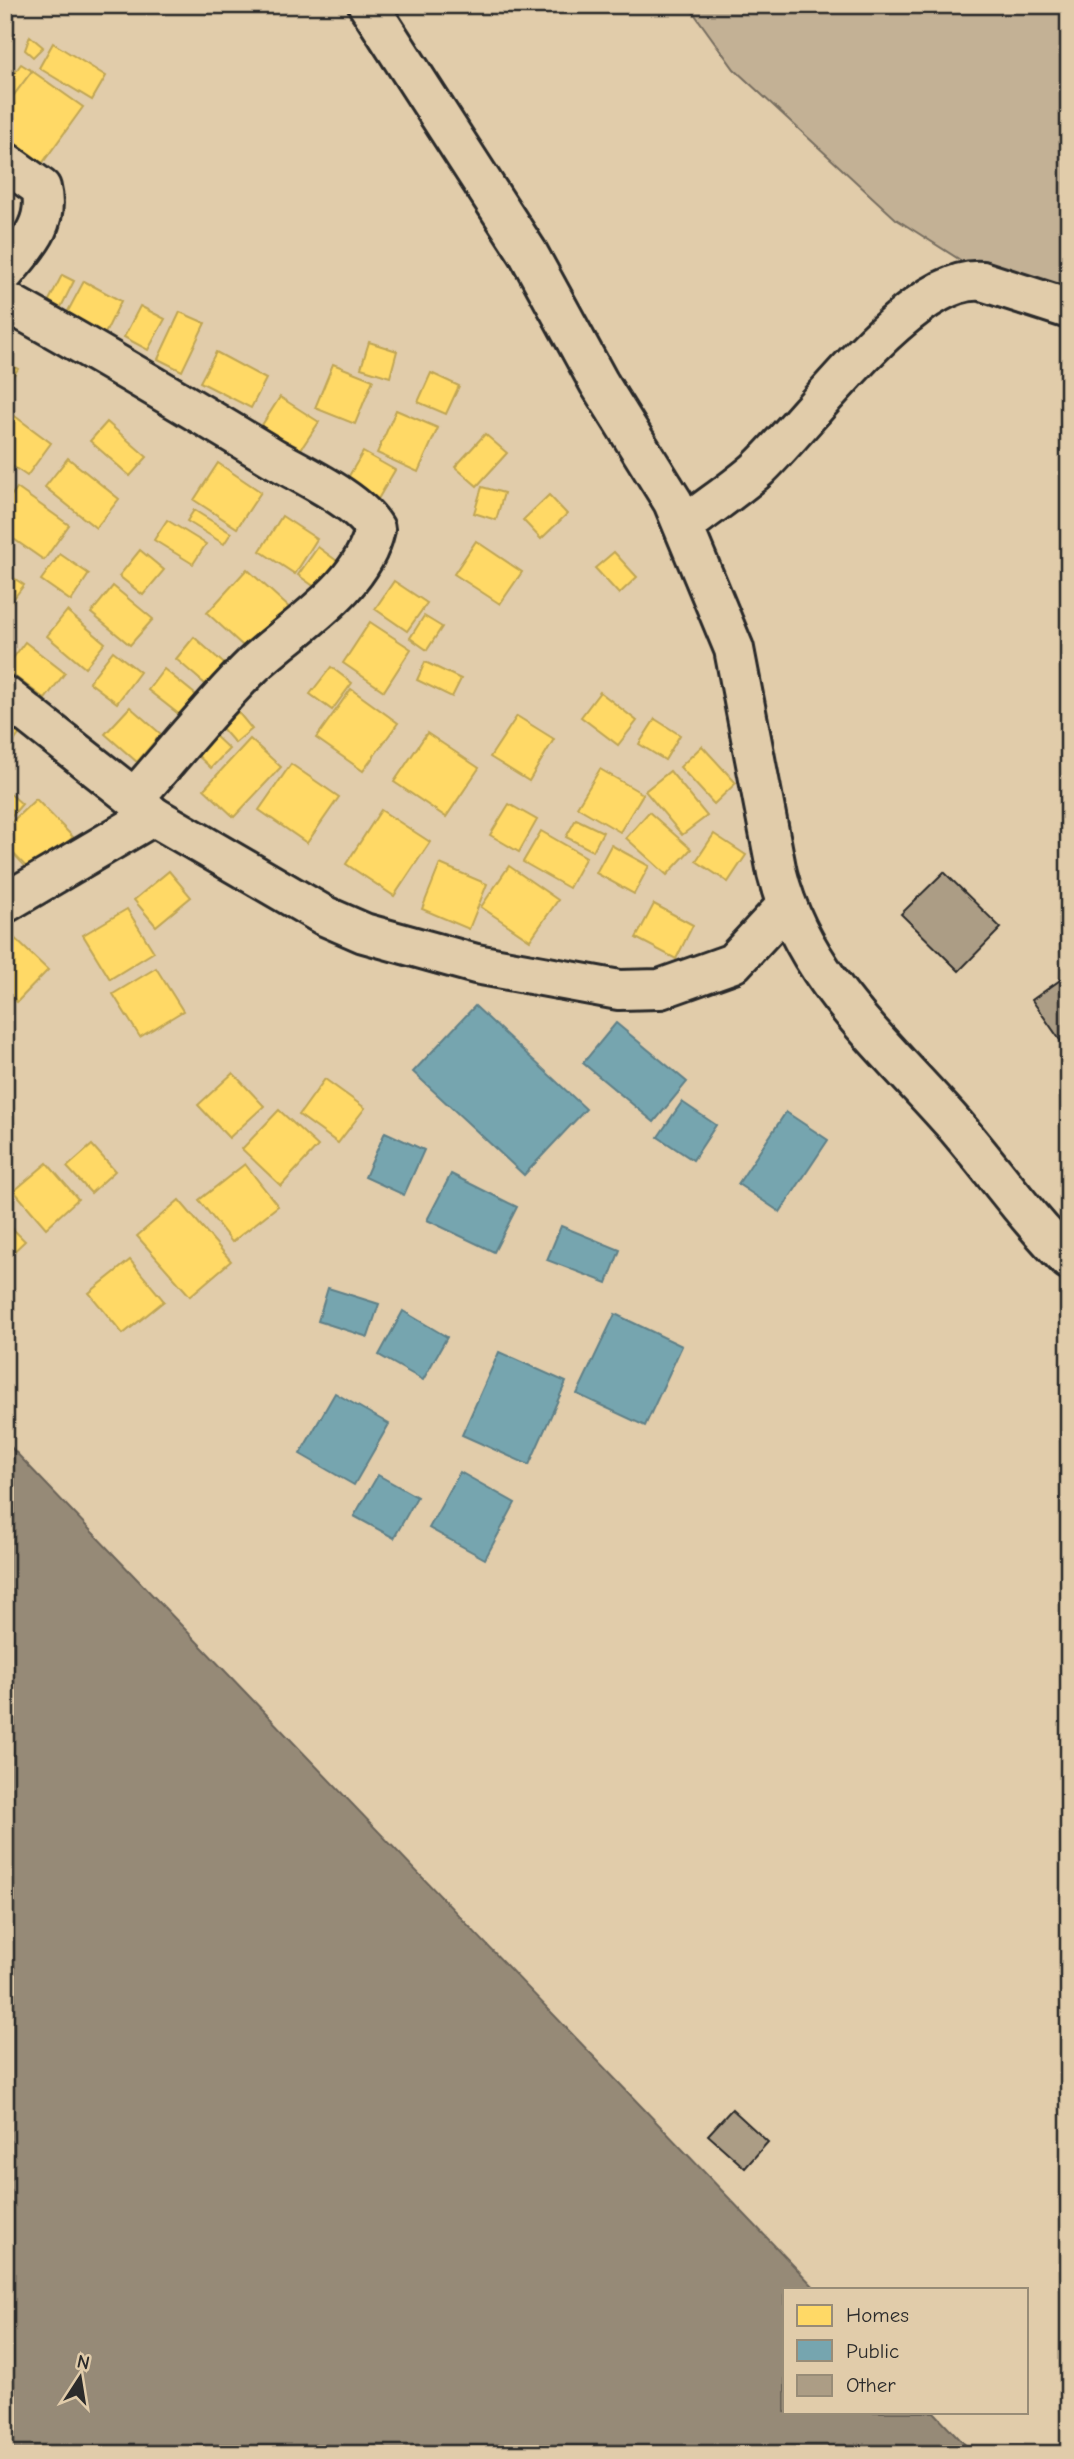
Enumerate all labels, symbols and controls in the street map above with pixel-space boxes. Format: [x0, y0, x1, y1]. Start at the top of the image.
legend [783, 2288, 1028, 2414]
text: Homes [846, 2303, 909, 2327]
text: Public [846, 2339, 899, 2363]
north arrow [46, 2344, 116, 2414]
text: N [75, 2350, 92, 2374]
text: Other [846, 2373, 896, 2397]

